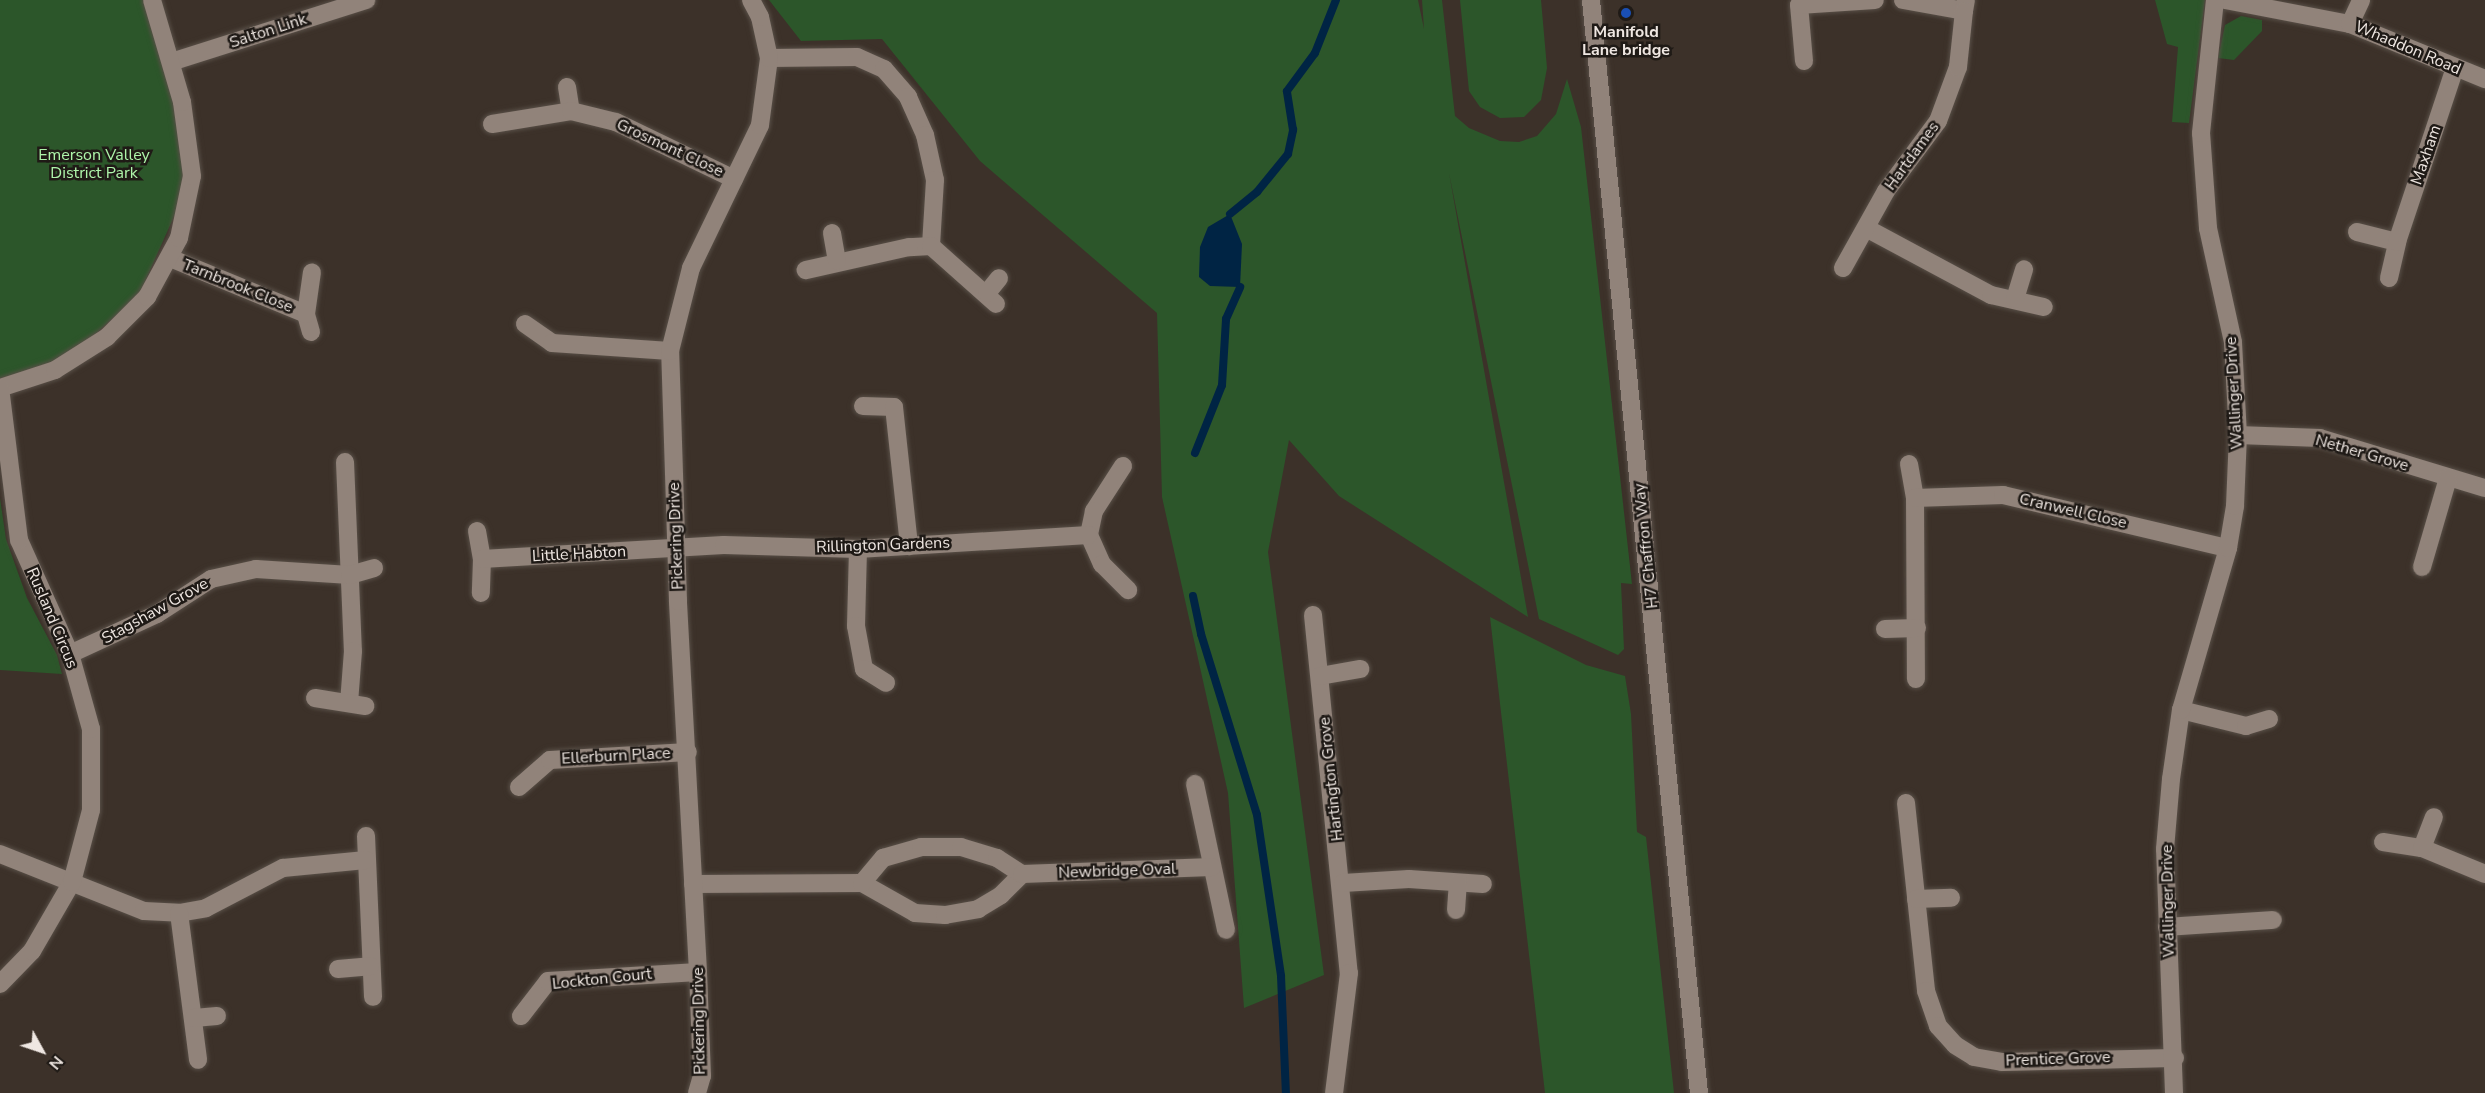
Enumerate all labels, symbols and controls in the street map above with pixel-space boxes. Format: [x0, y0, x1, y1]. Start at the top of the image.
marker: Manifold Lane bridge [1619, 6, 1633, 20]
street label: Salton Link [227, 10, 309, 52]
street label: Whaddon Road [2352, 17, 2464, 79]
place label: Manifold Lane bridge [1582, 22, 1670, 60]
street label: Grosmont Close [613, 115, 727, 181]
street label: Hartdames [1881, 118, 1943, 194]
street label: Maxham [2407, 123, 2445, 187]
park label: Emerson Valley District Park [38, 145, 150, 183]
street label: Tarnbrook Close [180, 255, 296, 317]
street label: Wallinger Drive [2221, 336, 2247, 450]
street label: Nether Grove [2313, 431, 2411, 475]
street label: Pickering Drive [665, 482, 687, 590]
street label: H7 Chaffron Way [1630, 483, 1662, 609]
street label: Cranwell Close [2017, 489, 2129, 533]
street label: Rillington Gardens [816, 533, 950, 557]
street label: Little Habton [532, 542, 626, 566]
street label: Rusland Circus [22, 565, 82, 671]
street label: Stagshaw Grove [98, 574, 212, 648]
street label: Hartington Grove [1315, 716, 1347, 842]
street label: Ellerburn Place [561, 744, 671, 768]
street label: Wallinger Drive [2157, 844, 2179, 958]
street label: Newbridge Oval [1058, 859, 1176, 883]
street label: Lockton Court [551, 964, 653, 994]
street label: Pickering Drive [688, 967, 710, 1075]
north arrow [12, 1021, 72, 1081]
street label: Prentice Grove [2005, 1048, 2111, 1070]
text: N [44, 1051, 68, 1074]

